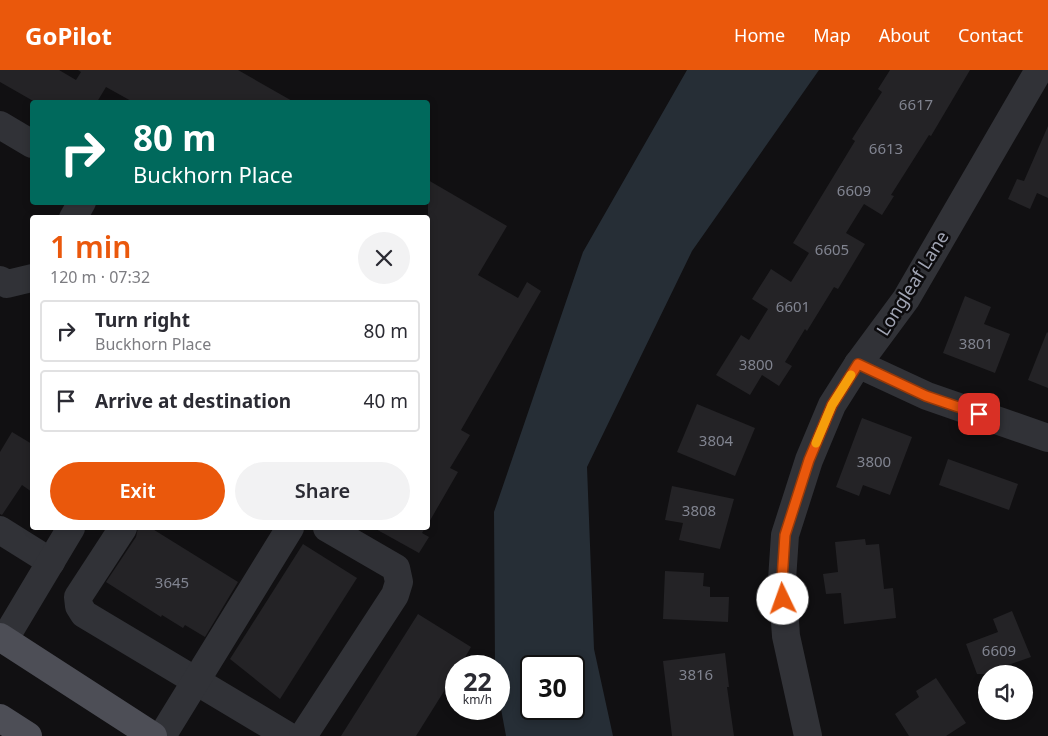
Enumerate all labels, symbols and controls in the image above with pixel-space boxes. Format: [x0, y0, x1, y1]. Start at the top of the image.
text: GoPilot [25, 19, 112, 52]
text: Home [734, 23, 785, 47]
text: Map [813, 23, 851, 47]
text: About [879, 23, 930, 47]
text: Contact [958, 23, 1023, 47]
house number: 6617 [899, 94, 933, 114]
text: 80 m [133, 114, 216, 161]
icon: right [50, 120, 115, 185]
house number: 6613 [869, 138, 903, 158]
text: Buckhorn Place [133, 159, 293, 189]
house number: 6609 [837, 180, 871, 200]
text: 1 min [50, 226, 131, 267]
street label: Longleaf Lane [870, 226, 954, 340]
button: close [358, 232, 410, 284]
house number: 6605 [815, 239, 849, 259]
text: 120 m · 07:32 [50, 266, 150, 288]
house number: 6601 [776, 296, 810, 316]
text: Turn right [95, 307, 190, 333]
icon: right [52, 317, 80, 345]
text: 80 m [364, 318, 408, 344]
text: Buckhorn Place [95, 333, 211, 355]
house number: 3801 [959, 333, 993, 353]
house number: 3800 [739, 354, 773, 374]
icon: arrive [52, 387, 80, 415]
text: Arrive at destination [95, 388, 291, 414]
text: 40 m [364, 388, 408, 414]
pin [958, 393, 1000, 435]
icon: arrive [965, 400, 993, 428]
house number: 3804 [699, 430, 734, 450]
house number: 3800 [857, 451, 891, 471]
button: Exit [50, 462, 225, 520]
button: Share [235, 462, 410, 520]
house number: 3808 [682, 500, 716, 520]
house number: 3645 [155, 572, 189, 592]
position arrow [756, 572, 808, 624]
house number: 6609 [982, 640, 1016, 660]
speed limit sign: 30 [520, 655, 585, 720]
text: 22 [463, 664, 492, 698]
house number: 3816 [679, 664, 713, 684]
map controls [978, 665, 1033, 720]
button: sound [978, 665, 1033, 720]
text: km/h [463, 691, 492, 708]

